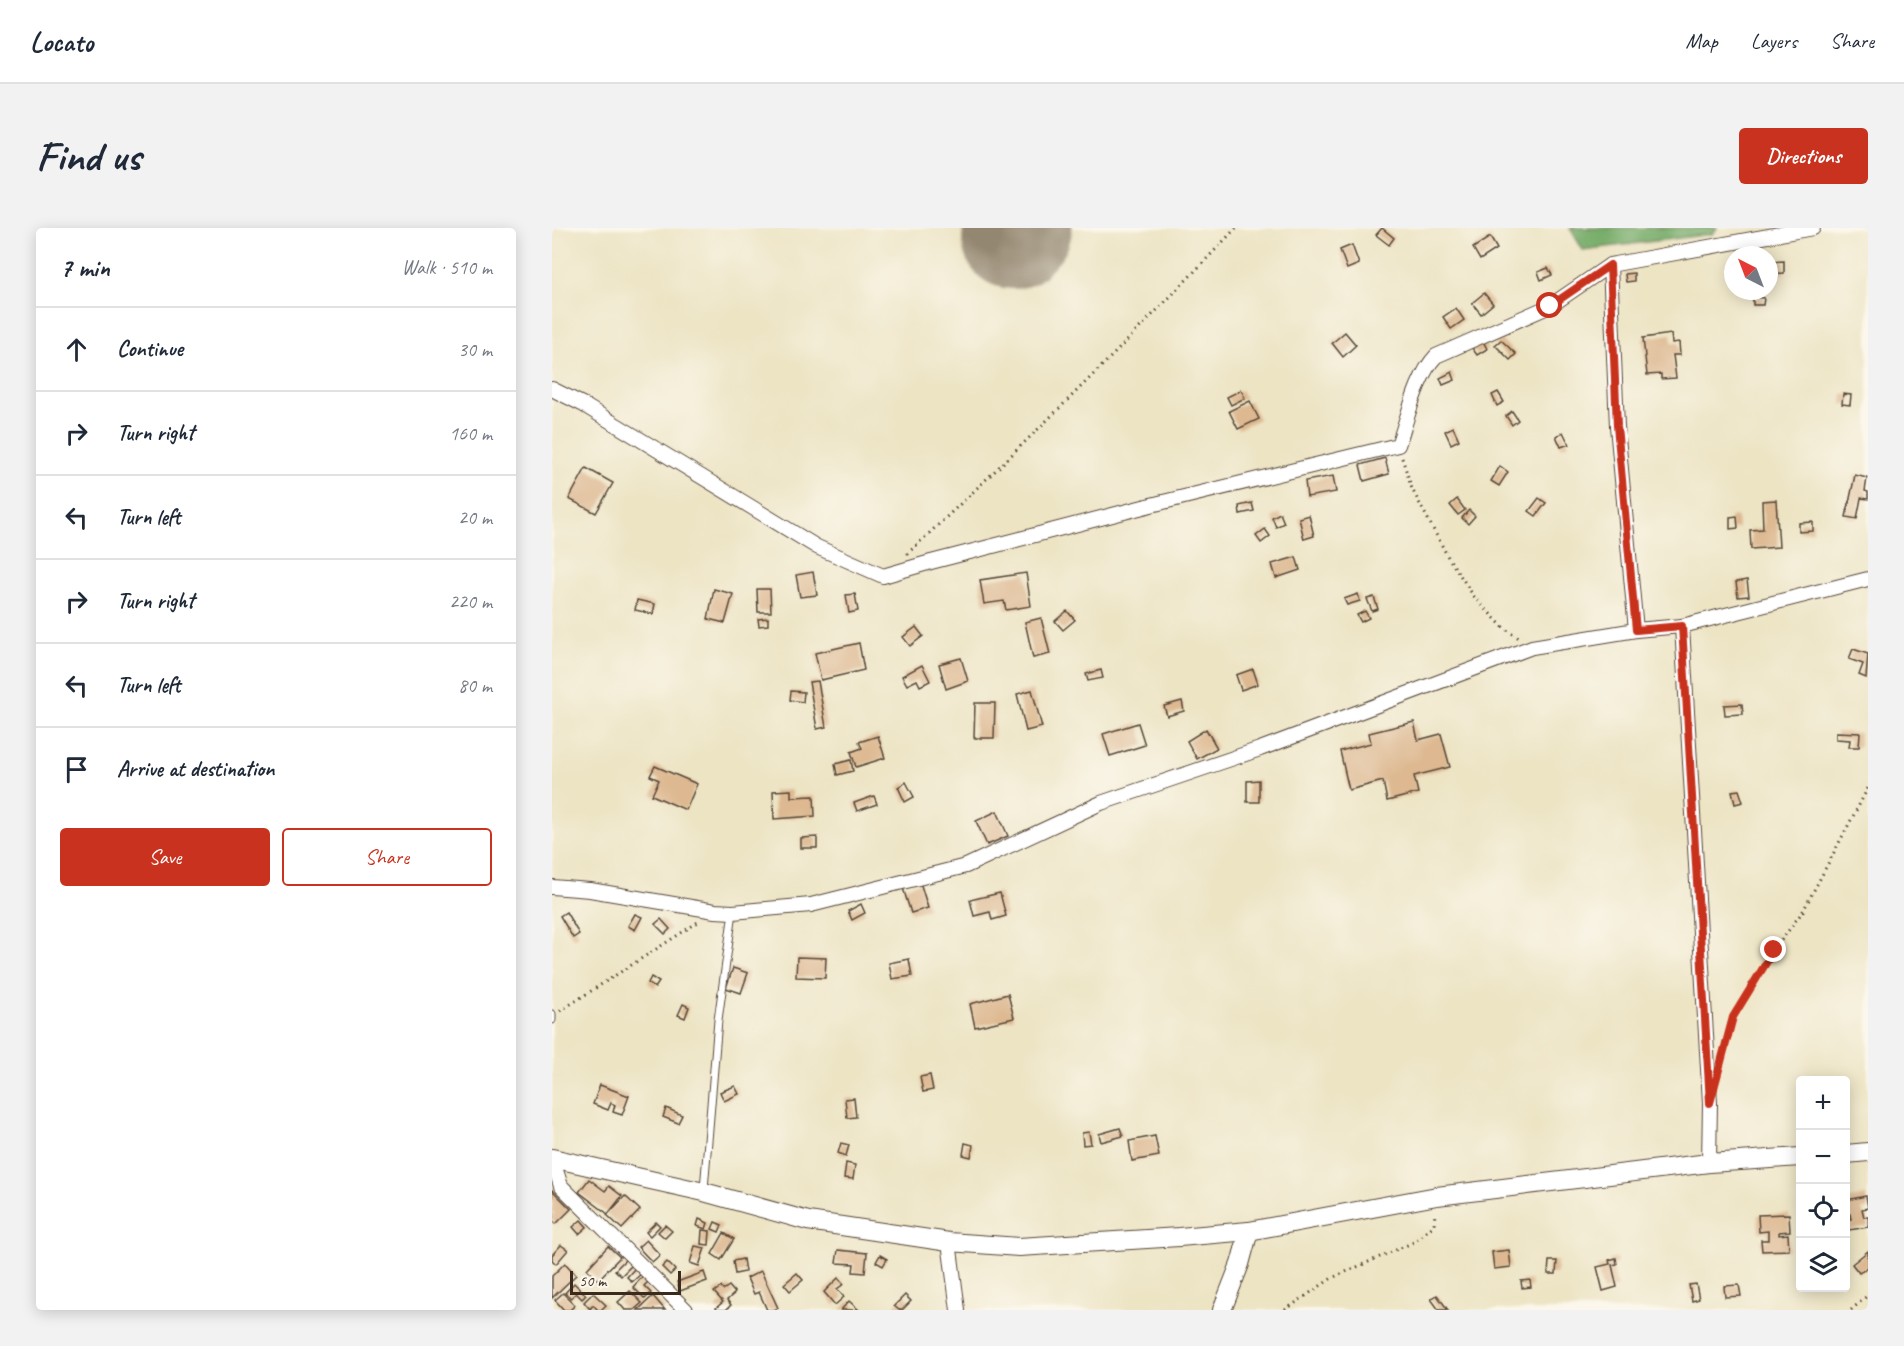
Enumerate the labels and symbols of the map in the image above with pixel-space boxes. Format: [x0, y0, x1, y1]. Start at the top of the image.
north arrow [1724, 246, 1778, 300]
route start [1536, 292, 1562, 318]
route end [1760, 936, 1786, 962]
scale bar [570, 1268, 681, 1296]

